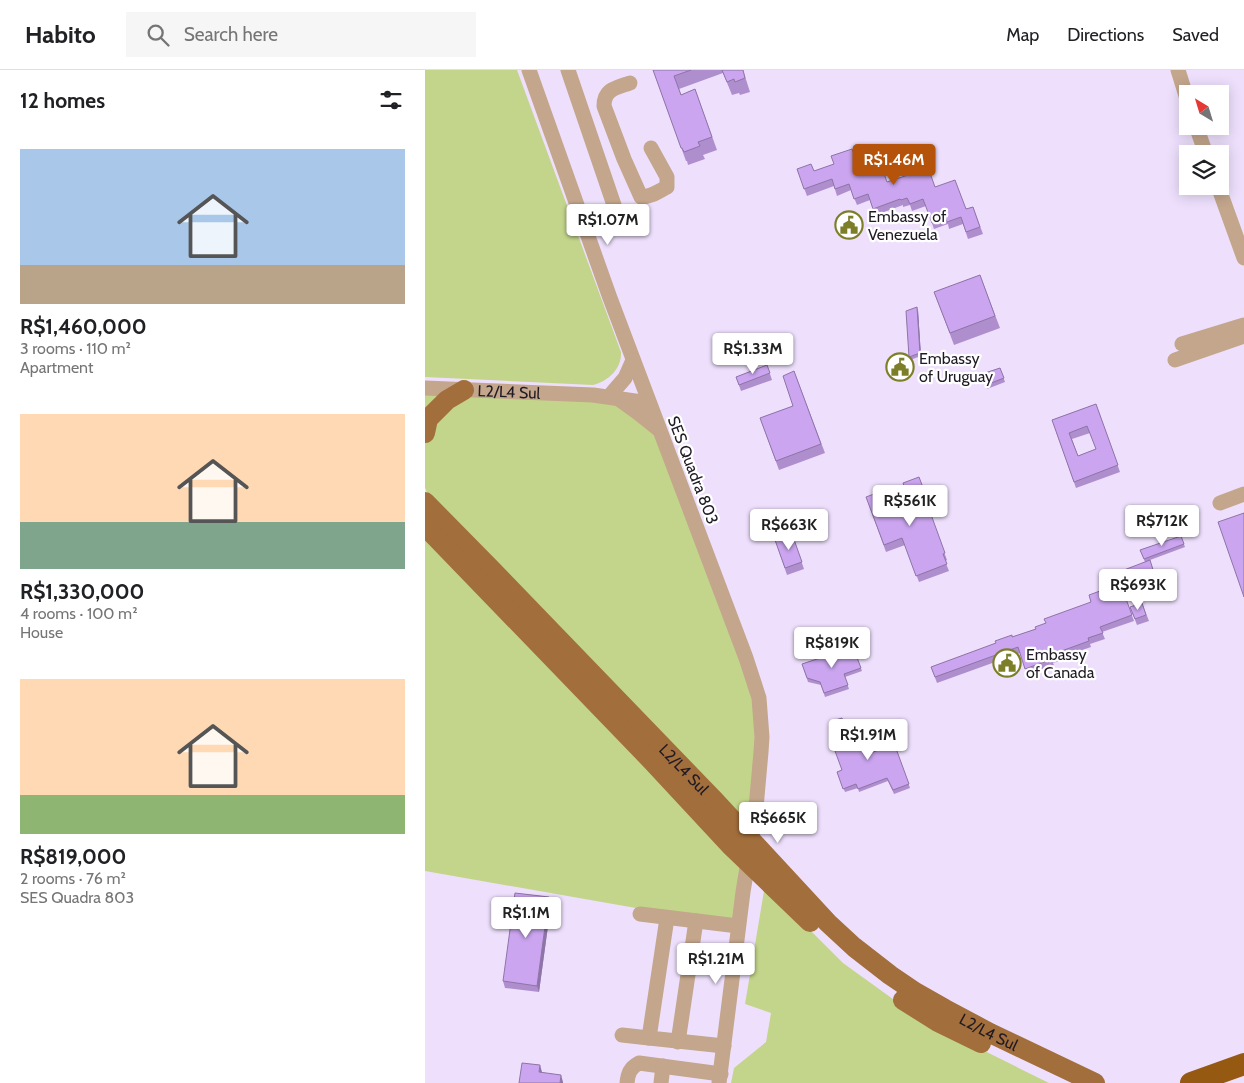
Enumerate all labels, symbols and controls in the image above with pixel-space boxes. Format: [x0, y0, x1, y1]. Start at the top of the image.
search box [126, 12, 476, 57]
text: Habito [25, 20, 96, 49]
icon: search [144, 21, 172, 49]
text: Search here [184, 23, 278, 46]
text: Map [1006, 24, 1039, 46]
text: Directions [1067, 24, 1144, 46]
text: Saved [1172, 24, 1219, 46]
north arrow [1179, 85, 1229, 135]
map controls [1179, 85, 1229, 195]
icon: filters [377, 86, 405, 114]
text: 12 homes [20, 88, 105, 113]
pin: R$1.46M [848, 144, 940, 186]
button: layers [1179, 145, 1229, 195]
text: R$1.46M [863, 150, 925, 169]
icon: home [168, 181, 258, 271]
pin: R$1.07M [562, 204, 654, 246]
place label: Embassy of Venezuela [868, 207, 947, 244]
text: R$1.07M [577, 210, 639, 229]
public building icon: Embassy of Venezuela [834, 210, 864, 240]
text: R$1,460,000 [20, 314, 147, 339]
pin: R$1.33M [707, 332, 799, 375]
text: 3 rooms · 110 m² [20, 339, 131, 358]
text: R$1.33M [723, 339, 783, 358]
place label: Embassy of Uruguay [919, 349, 993, 386]
public building icon: Embassy of Uruguay [885, 352, 915, 382]
text: Apartment [20, 358, 93, 377]
street label: L2/L4 Sul [477, 381, 541, 402]
street label: SES Quadra 803 [664, 413, 722, 527]
icon: home [168, 446, 258, 536]
pin: R$561K [869, 484, 951, 527]
text: R$561K [884, 491, 936, 510]
pin: R$712K [1121, 504, 1203, 547]
pin: R$663K [748, 508, 830, 551]
text: R$712K [1136, 511, 1188, 530]
text: R$663K [761, 515, 817, 534]
pin: R$693K [1097, 568, 1179, 611]
text: R$693K [1110, 575, 1166, 594]
text: R$1,330,000 [20, 579, 144, 604]
text: 4 rooms · 100 m² [20, 604, 137, 623]
text: House [20, 623, 63, 642]
pin: R$819K [791, 626, 873, 669]
text: R$819K [805, 633, 859, 652]
place label: Embassy of Canada [1026, 645, 1095, 682]
public building icon: Embassy of Canada [992, 648, 1022, 678]
icon: home [168, 711, 258, 801]
pin: R$1.91M [822, 718, 914, 761]
text: R$1.91M [840, 725, 896, 744]
street label: L2/L4 Sul [655, 740, 713, 798]
pin: R$665K [737, 802, 819, 844]
text: R$665K [750, 808, 806, 827]
text: R$819,000 [20, 844, 126, 869]
text: 2 rooms · 76 m² [20, 869, 126, 888]
text: SES Quadra 803 [20, 888, 134, 907]
pin: R$1.1M [485, 896, 567, 939]
text: R$1.1M [502, 903, 550, 922]
pin: R$1.21M [670, 942, 762, 985]
text: R$1.21M [688, 949, 744, 968]
street label: L2/L4 Sul [956, 1009, 1021, 1055]

